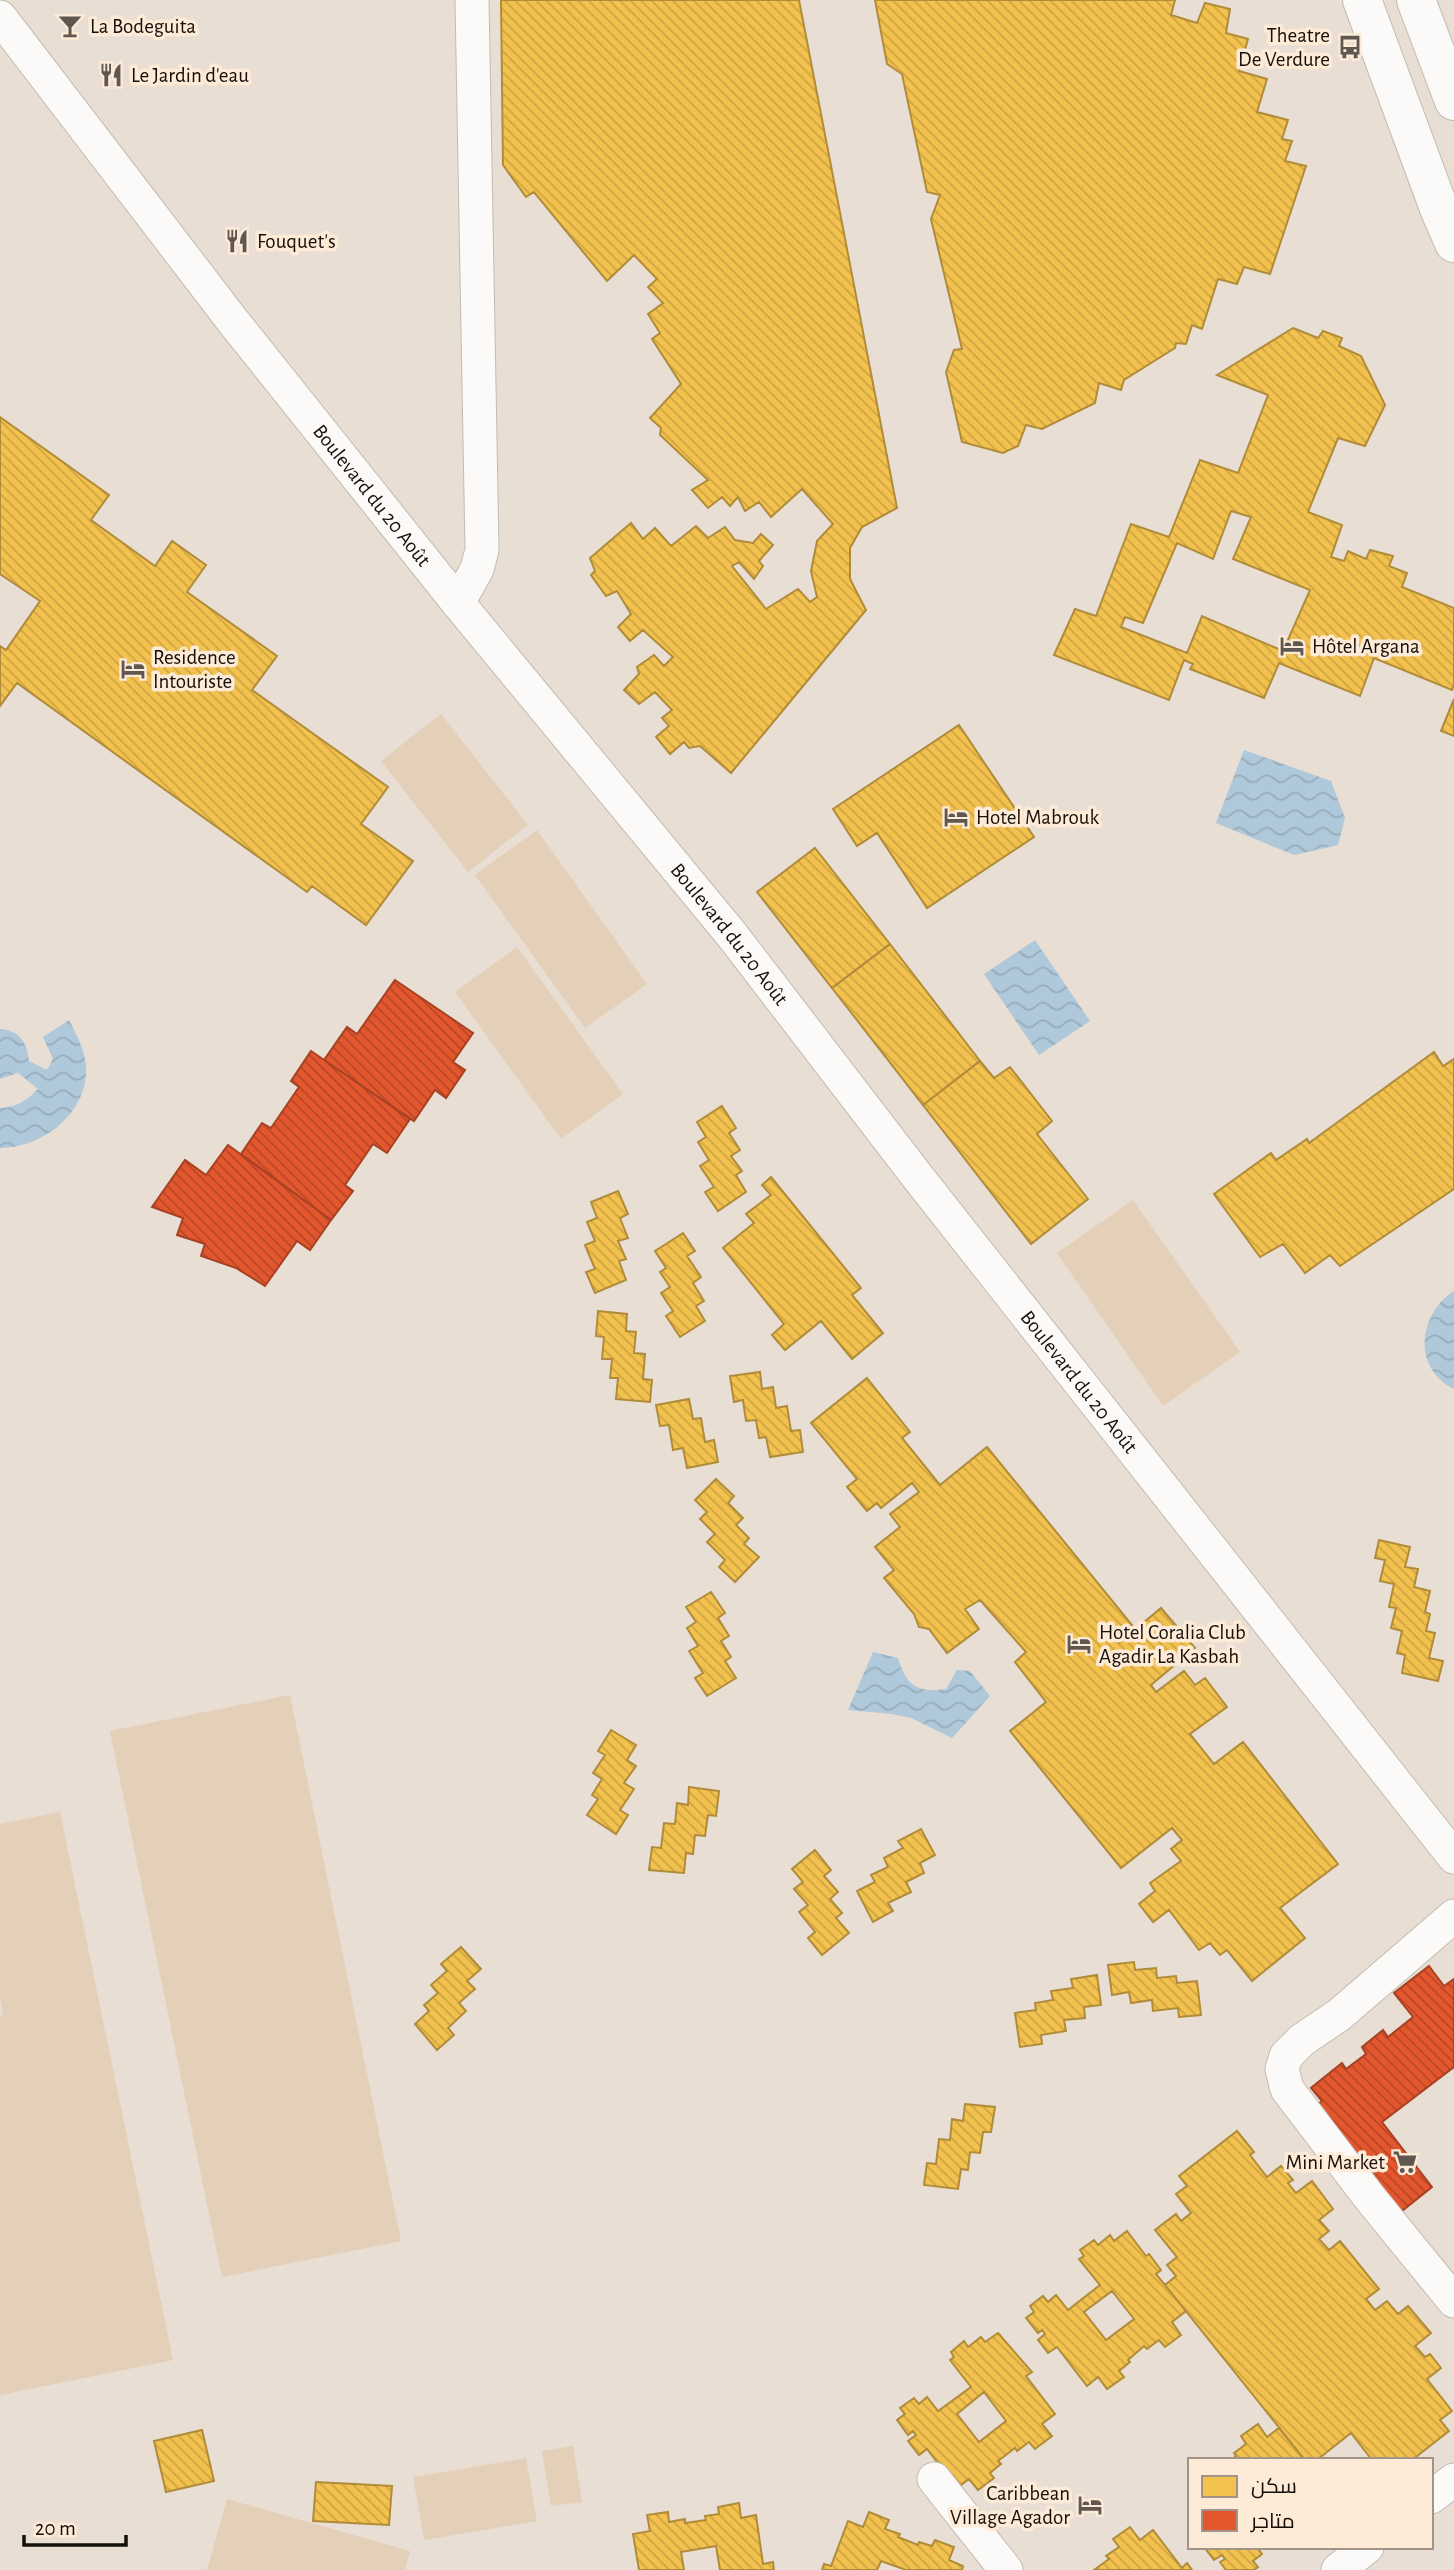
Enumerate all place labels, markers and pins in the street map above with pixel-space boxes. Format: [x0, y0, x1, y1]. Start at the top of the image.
bar icon: La Bodeguita [56, 12, 84, 40]
place label: La Bodeguita [90, 16, 196, 37]
place label: Theatre De Verdure [1238, 25, 1330, 70]
bus stop icon: Theatre De Verdure [1336, 33, 1364, 61]
restaurant icon: Le Jardin d'eau [97, 61, 125, 89]
place label: Le Jardin d'eau [131, 65, 249, 86]
restaurant icon: Fouquet's [223, 227, 251, 255]
place label: Fouquet's [257, 231, 336, 252]
hotel icon: Hôtel Argana [1278, 632, 1306, 660]
place label: Hôtel Argana [1312, 636, 1420, 657]
place label: Residence Intouriste [153, 647, 236, 692]
hotel icon: Residence Intouriste [119, 655, 147, 683]
hotel icon: Hotel Mabrouk [942, 803, 970, 831]
place label: Hotel Mabrouk [976, 807, 1099, 828]
place label: Hotel Coralia Club Agadir La Kasbah [1099, 1622, 1246, 1667]
hotel icon: Hotel Coralia Club Agadir La Kasbah [1065, 1630, 1093, 1658]
supermarket icon: Mini Market [1391, 2148, 1419, 2176]
place label: Mini Market [1286, 2152, 1385, 2173]
place label: Caribbean Village Agador [950, 2483, 1070, 2528]
hotel icon: Caribbean Village Agador [1076, 2491, 1104, 2519]

